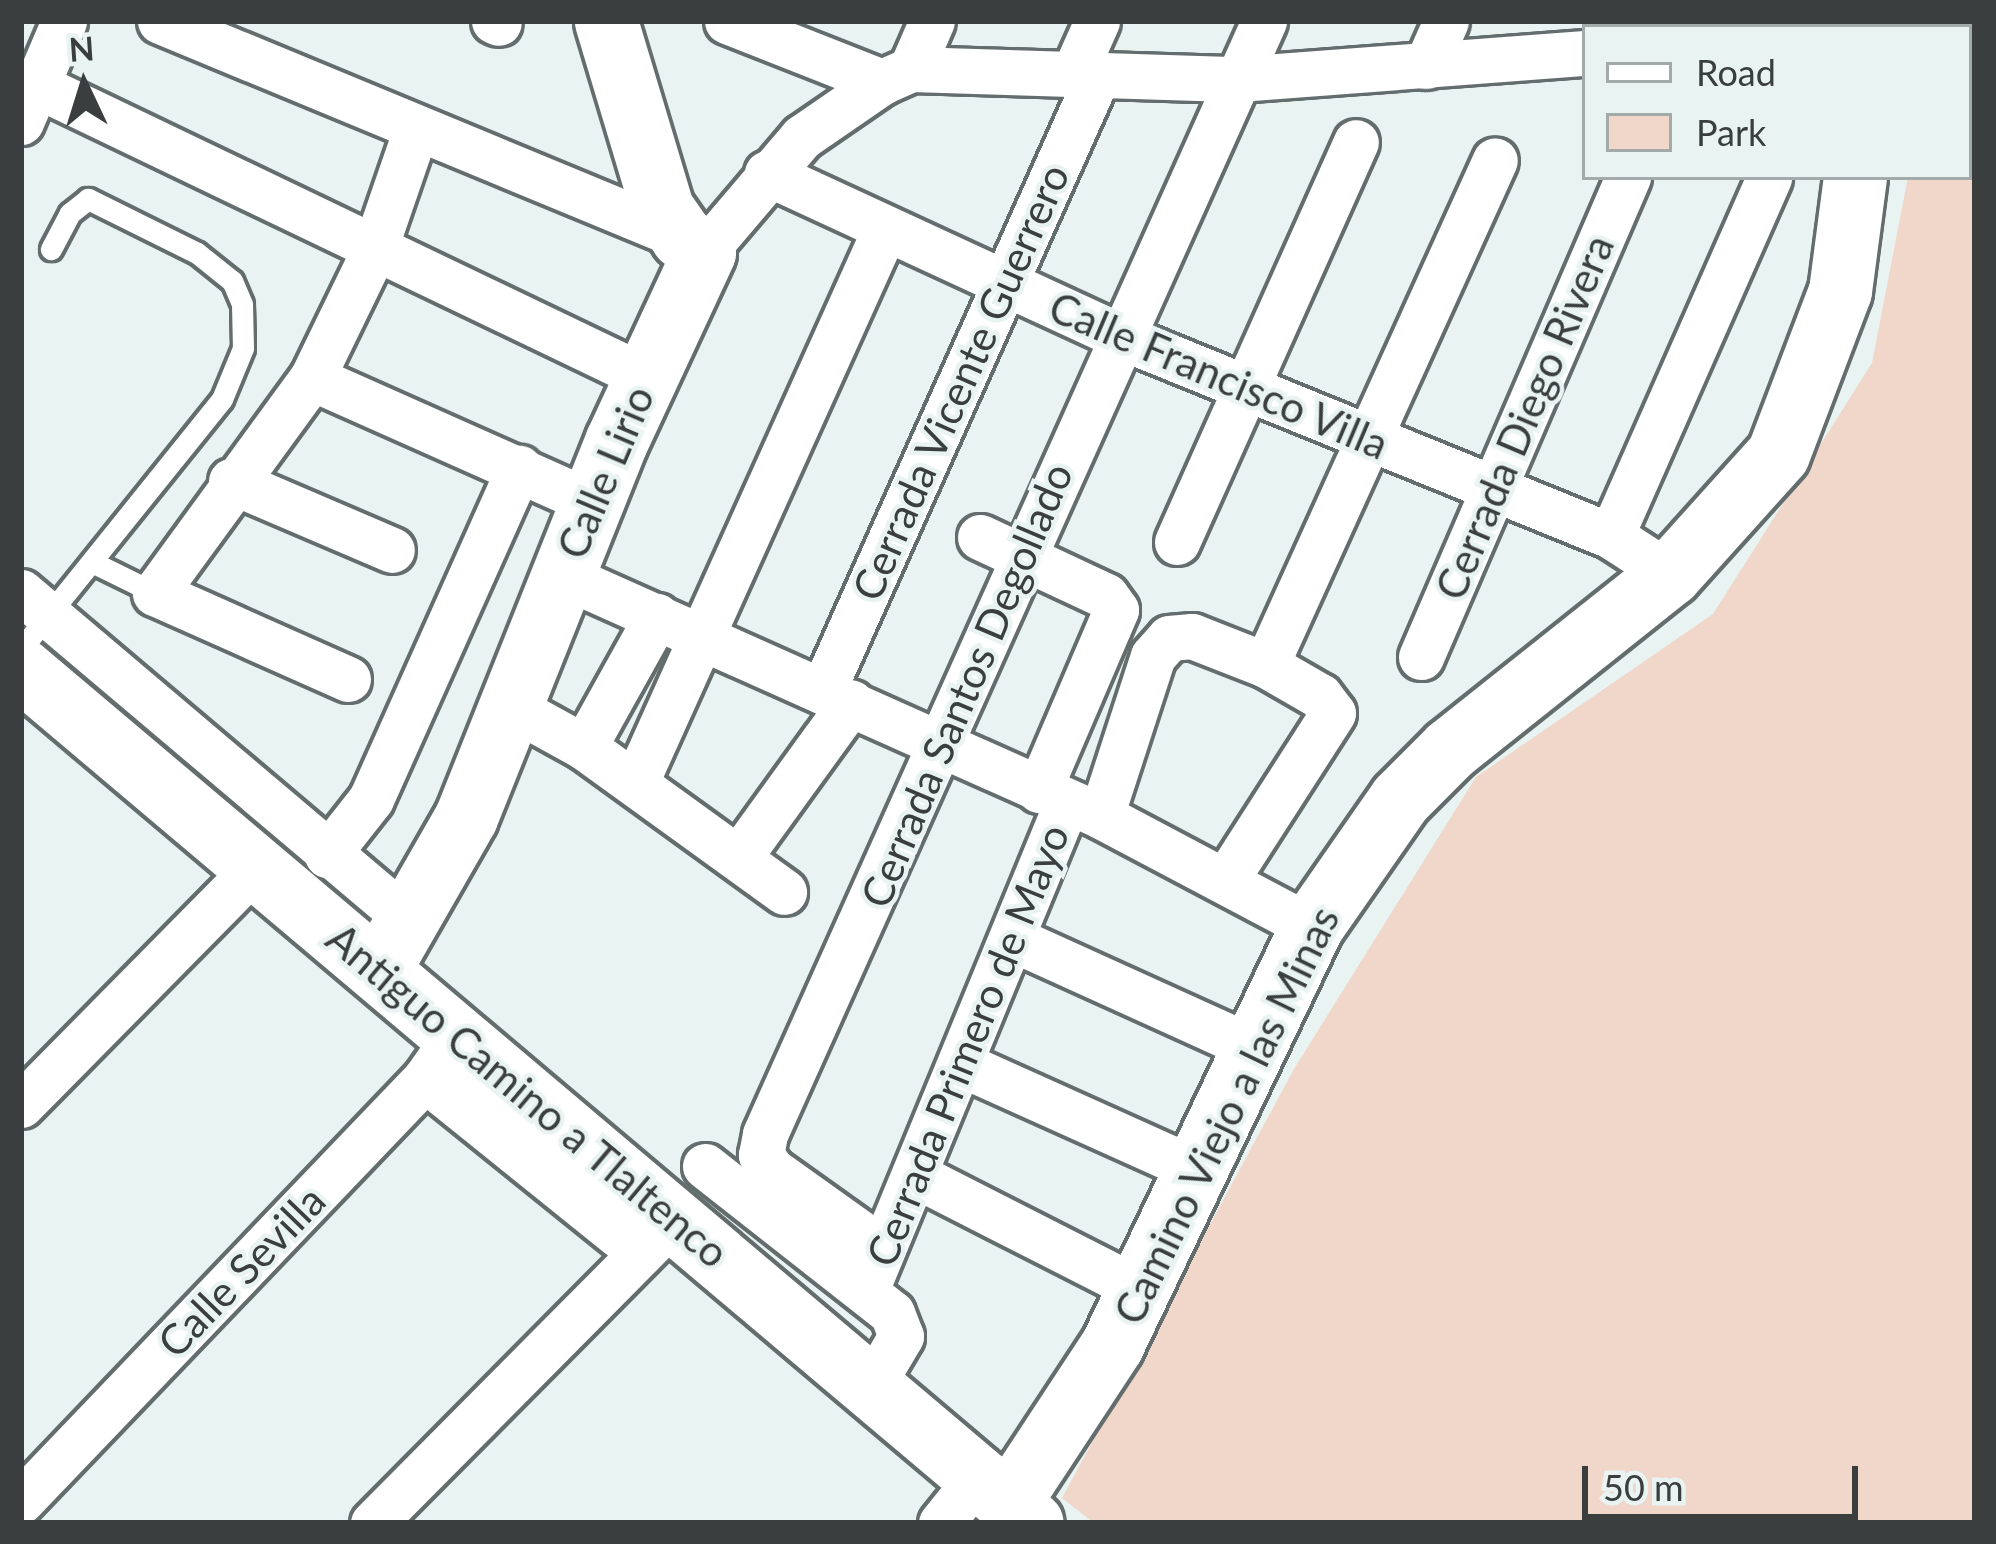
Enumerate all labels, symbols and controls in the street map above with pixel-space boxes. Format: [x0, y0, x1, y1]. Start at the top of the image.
north arrow [24, 24, 144, 144]
legend [1582, 24, 1972, 180]
text: N [67, 27, 96, 69]
text: Road [1696, 50, 1776, 94]
text: Park [1696, 110, 1766, 154]
street label: Cerrada Vicente Guerrero [841, 155, 1079, 609]
street label: Cerrada Diego Rivera [1424, 227, 1624, 607]
street label: Calle Francisco Villa [1041, 281, 1397, 469]
street label: Calle Lirio [546, 378, 664, 566]
street label: Cerrada Santos Degollado [850, 455, 1082, 915]
street label: Cerrada Primero de Mayo [855, 817, 1079, 1273]
street label: Camino Viejo a las Minas [1103, 897, 1349, 1333]
street label: Antiguo Camino a Tlaltenco [317, 912, 739, 1278]
street label: Calle Sevilla [147, 1175, 335, 1367]
scale bar [1588, 1442, 1864, 1516]
text: 50 m [1603, 1465, 1684, 1509]

